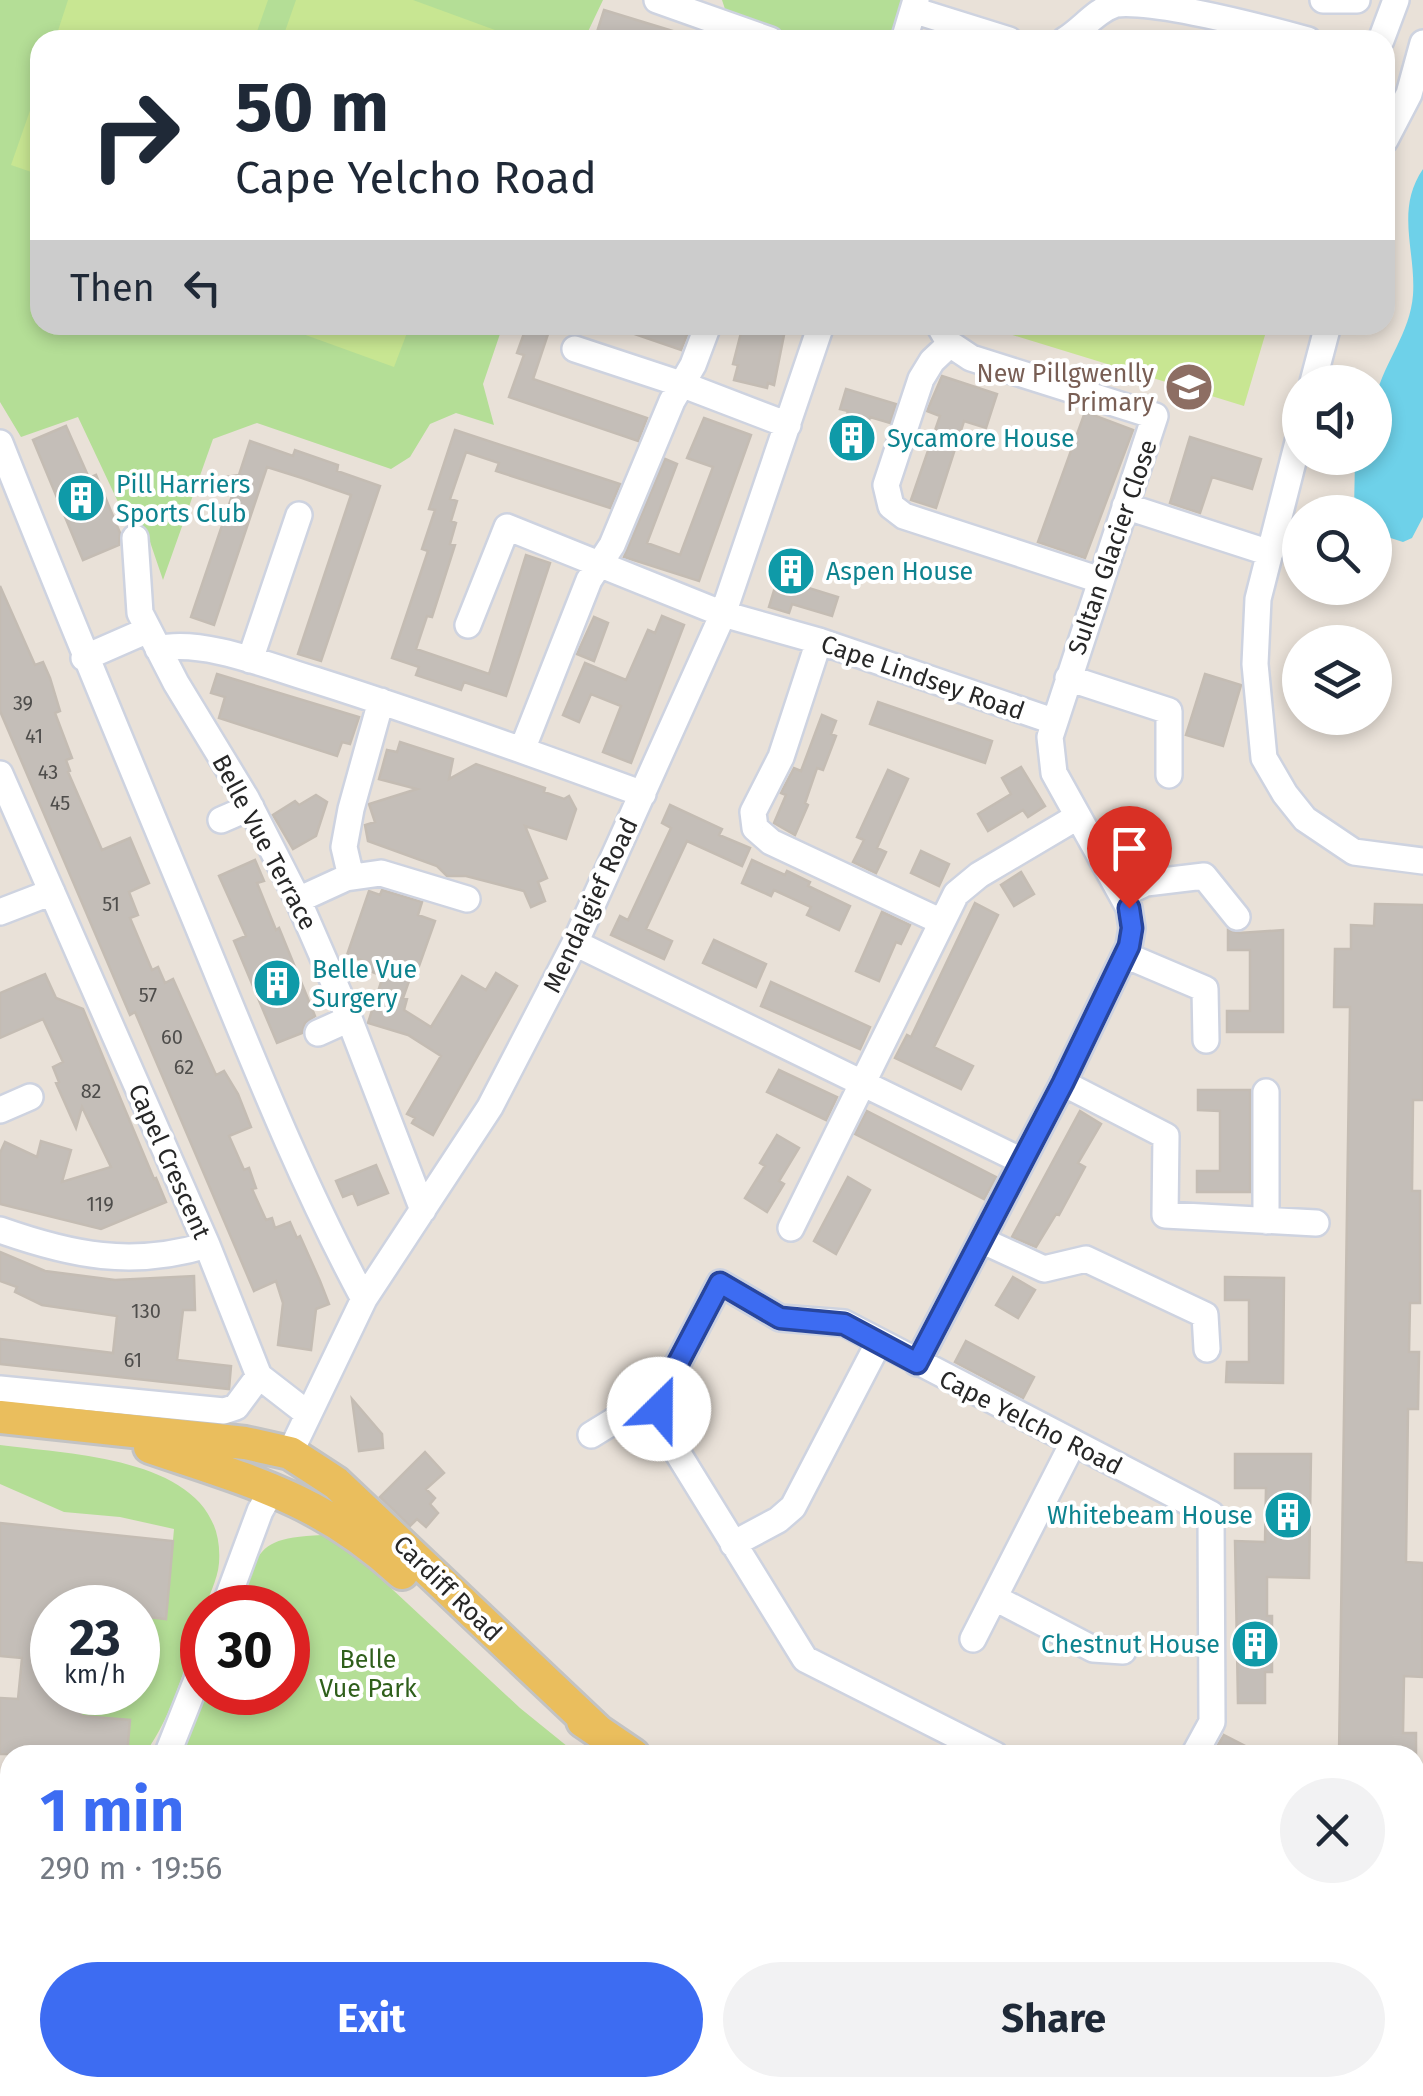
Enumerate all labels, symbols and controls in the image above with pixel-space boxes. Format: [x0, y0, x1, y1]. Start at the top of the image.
text: 50 m [235, 66, 389, 150]
icon: right [70, 70, 200, 200]
text: Cape Yelcho Road [235, 151, 597, 205]
icon: left [175, 260, 230, 315]
text: Then [70, 265, 155, 311]
place label: New Pillgwenlly Primary [977, 359, 1155, 418]
school or university icon: New Pillgwenlly Primary [1163, 361, 1215, 413]
map controls [1282, 365, 1392, 735]
button: sound [1282, 365, 1392, 475]
building icon: Sycamore House [826, 412, 878, 464]
place label: Sycamore House [887, 424, 1075, 454]
street label: Sultan Glacier Close [1062, 436, 1164, 659]
place label: Pill Harriers Sports Club [116, 470, 250, 529]
building icon: Pill Harriers Sports Club [55, 472, 107, 524]
button: search [1282, 495, 1392, 605]
building icon: Aspen House [765, 545, 817, 597]
place label: Aspen House [826, 557, 973, 587]
button: layers [1282, 625, 1392, 735]
street label: Cape Lindsey Road [817, 629, 1028, 727]
house number: 39 [13, 691, 33, 715]
house number: 41 [25, 724, 43, 748]
street label: Belle Vue Terrace [205, 750, 323, 935]
house number: 43 [38, 760, 58, 784]
house number: 45 [50, 791, 70, 815]
pin [1087, 806, 1172, 909]
street label: Mendalgief Road [537, 813, 645, 998]
icon: arrive [1102, 821, 1157, 876]
house number: 51 [102, 892, 120, 916]
place label: Belle Vue Surgery [312, 955, 417, 1014]
building icon: Belle Vue Surgery [251, 957, 303, 1009]
house number: 57 [139, 983, 157, 1007]
house number: 60 [161, 1025, 183, 1049]
house number: 62 [174, 1055, 194, 1079]
house number: 82 [81, 1079, 101, 1103]
street label: Capel Crescent [122, 1079, 217, 1244]
house number: 119 [86, 1192, 114, 1216]
house number: 130 [131, 1299, 161, 1323]
house number: 61 [124, 1348, 142, 1372]
position arrow [607, 1357, 711, 1461]
street label: Cape Yelcho Road [934, 1364, 1127, 1482]
building icon: Whitebeam House [1262, 1489, 1314, 1541]
place label: Whitebeam House [1047, 1501, 1253, 1531]
street label: Cardiff Road [387, 1530, 508, 1648]
speed limit sign: 30 [180, 1585, 310, 1715]
text: 23 [69, 1608, 121, 1668]
building icon: Chestnut House [1229, 1618, 1281, 1670]
place label: Chestnut House [1041, 1630, 1220, 1660]
park label: Belle Vue Park [319, 1645, 417, 1704]
text: km/h [64, 1660, 126, 1690]
text: 1 min [40, 1775, 184, 1847]
button: close [1280, 1778, 1385, 1883]
text: 290 m · 19:56 [40, 1849, 222, 1887]
button: Exit [40, 1962, 703, 2077]
button: Share [723, 1962, 1385, 2077]

